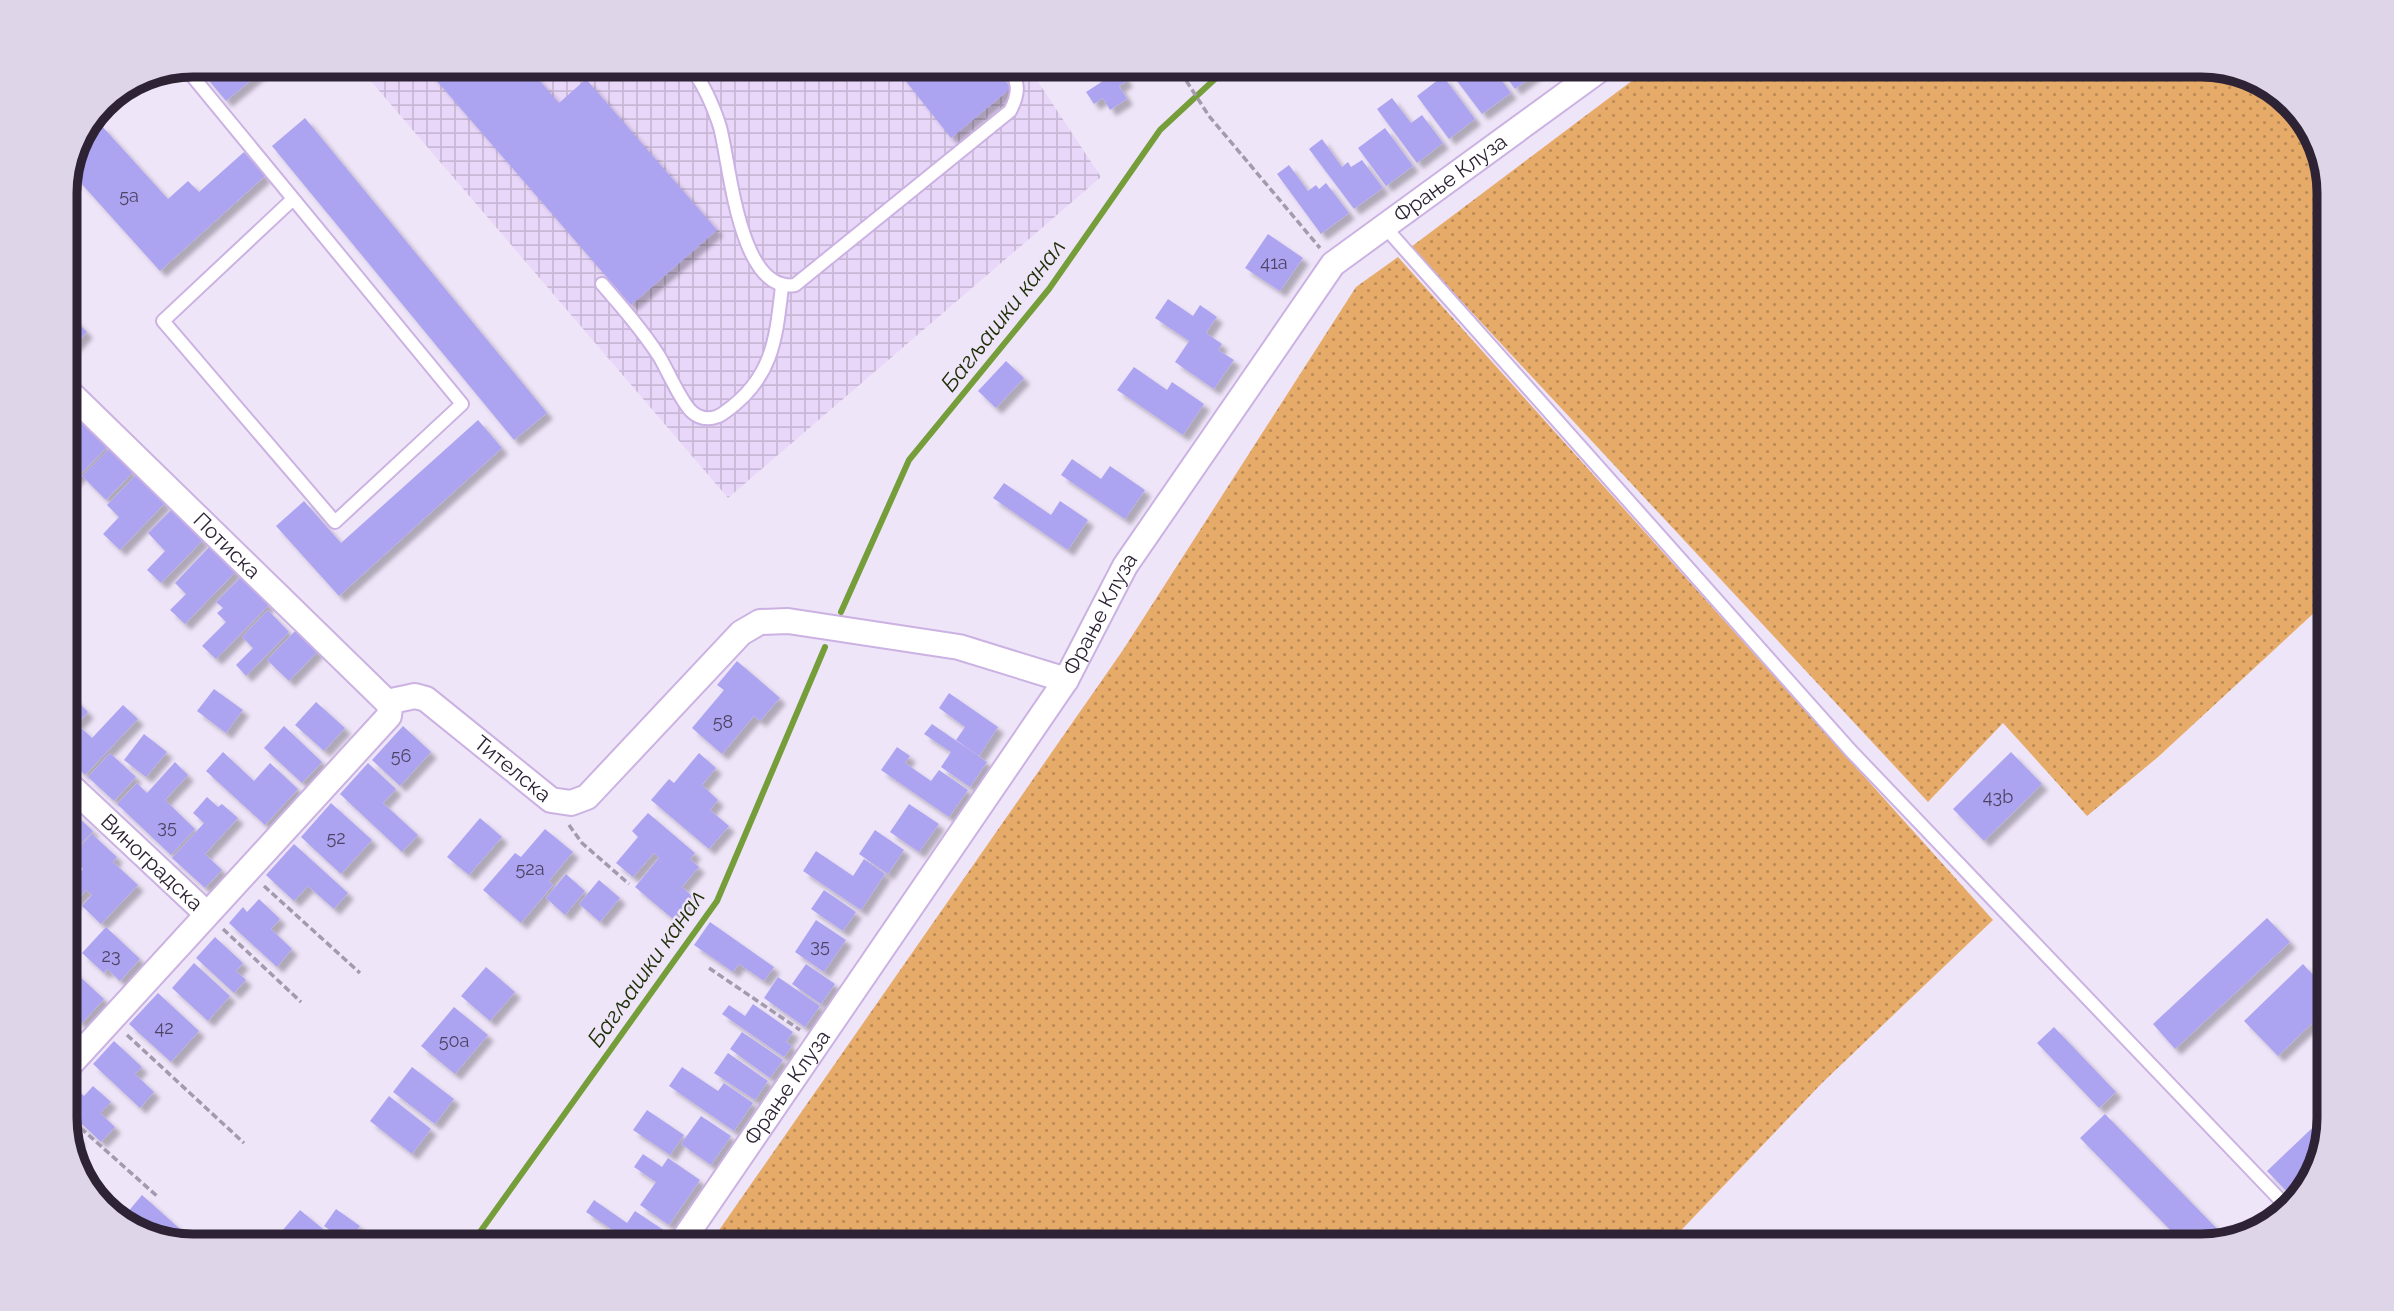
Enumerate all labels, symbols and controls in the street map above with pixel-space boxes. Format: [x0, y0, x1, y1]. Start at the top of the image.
street label: Фрање Клуза [1389, 128, 1512, 228]
house number: 5a [119, 185, 139, 206]
water label: Багљашки канал [935, 233, 1070, 396]
house number: 41a [1260, 252, 1288, 273]
street label: Потиска [188, 507, 266, 584]
street label: Фрање Клуза [1058, 548, 1142, 679]
house number: 58 [713, 711, 733, 732]
street label: Тителска [469, 730, 556, 807]
house number: 56 [391, 745, 411, 766]
house number: 43b [1983, 786, 2013, 807]
street label: Виноградска [96, 808, 208, 916]
house number: 35 [157, 816, 177, 837]
house number: 52 [326, 827, 346, 848]
house number: 52a [516, 858, 545, 879]
water label: Багљашки канал [581, 884, 710, 1052]
house number: 35 [810, 935, 830, 956]
house number: 23 [102, 945, 121, 966]
house number: 42 [154, 1017, 174, 1038]
street label: Фрање Клуза [739, 1025, 835, 1150]
house number: 50a [439, 1030, 469, 1051]

